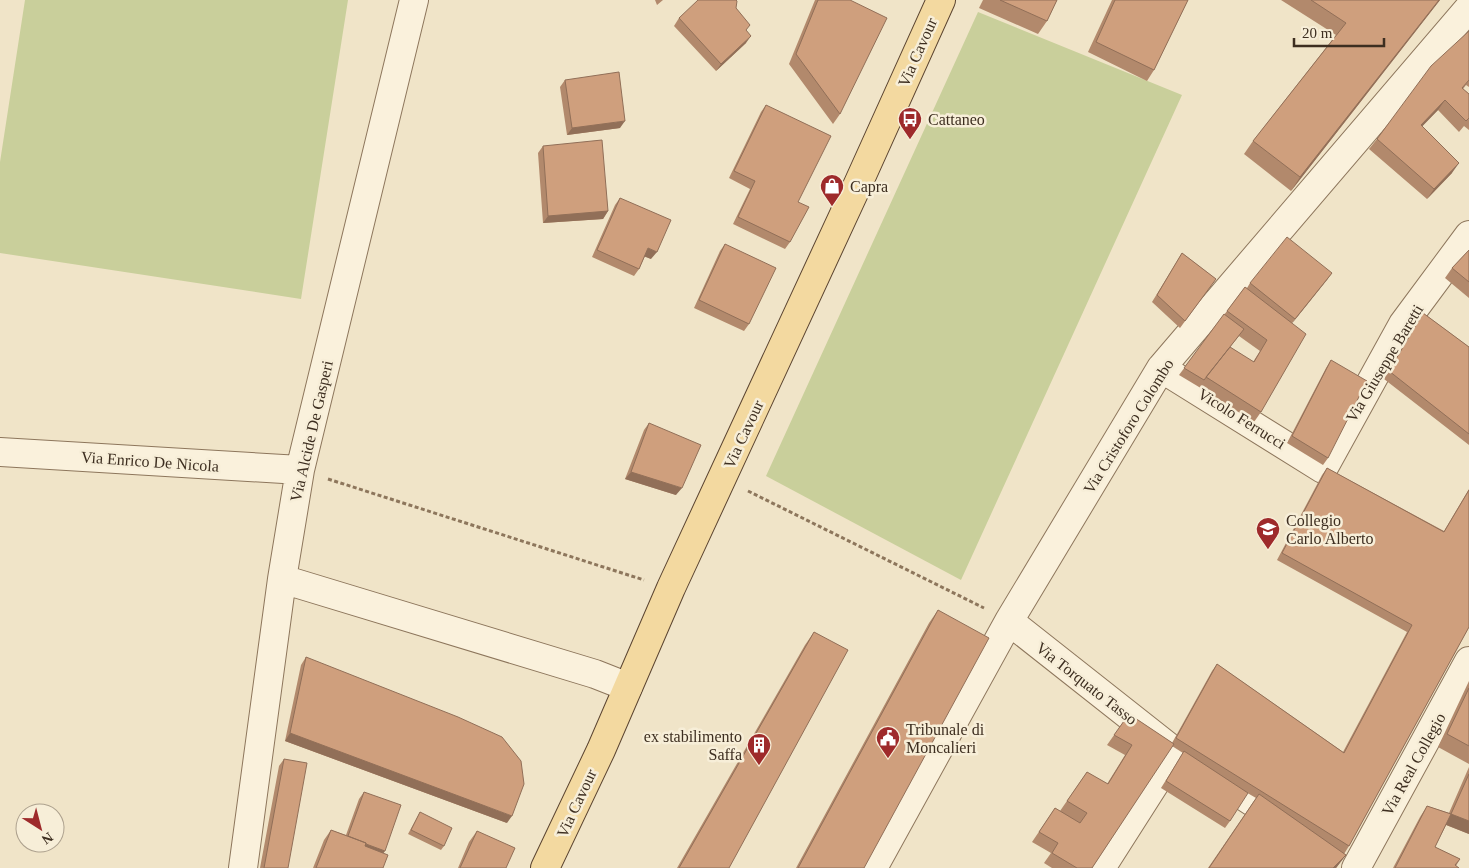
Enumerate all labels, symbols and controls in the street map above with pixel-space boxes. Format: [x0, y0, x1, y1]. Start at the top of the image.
street label: Via Cavour [895, 15, 940, 89]
scale bar [1294, 15, 1384, 47]
text: 20 m [1302, 25, 1333, 41]
bus stop icon: Cattaneo [897, 106, 923, 140]
place label: Cattaneo [928, 111, 985, 128]
shop icon: Capra [819, 173, 845, 207]
place label: Capra [850, 178, 888, 196]
street label: Via Giuseppe Baretti [1343, 301, 1427, 426]
street label: Via Cristoforo Colombo [1080, 356, 1177, 497]
street label: Via Alcide De Gasperi [287, 358, 337, 504]
street label: Vicolo Ferrucci [1195, 385, 1289, 452]
street label: Via Cavour [720, 397, 767, 471]
street label: Via Enrico De Nicola [80, 448, 219, 475]
place label: Collegio Carlo Alberto [1286, 512, 1374, 547]
school or university icon: Collegio Carlo Alberto [1255, 516, 1281, 550]
street label: Via Torquato Tasso [1032, 639, 1141, 729]
street label: Via Real Collegio [1378, 710, 1450, 819]
place label: Tribunale di Moncalieri [906, 721, 985, 756]
public building icon: Tribunale di Moncalieri [875, 725, 901, 759]
place label: ex stabilimento Saffa [644, 728, 742, 763]
building icon: ex stabilimento Saffa [746, 732, 772, 766]
street label: Via Cavour [553, 766, 600, 840]
north arrow [15, 803, 65, 853]
text: N [39, 829, 56, 847]

